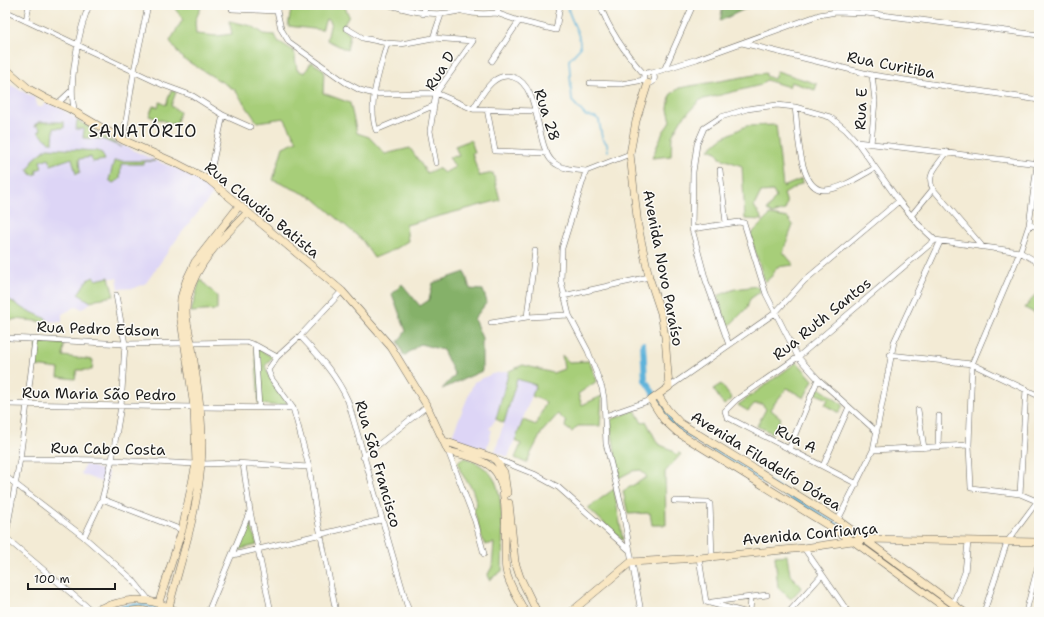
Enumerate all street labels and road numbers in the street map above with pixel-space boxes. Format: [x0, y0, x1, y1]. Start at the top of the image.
street label: Rua D [420, 47, 460, 94]
street label: Rua Curitiba [845, 47, 937, 83]
street label: Rua 28 [529, 86, 565, 144]
street label: Rua E [850, 87, 872, 131]
street label: Rua Claudio Batista [200, 157, 324, 263]
street label: Avenida Novo Paraíso [638, 188, 688, 348]
street label: Rua Ruth Santos [769, 273, 875, 365]
street label: Rua Pedro Edson [36, 317, 160, 341]
street label: Rua Maria São Pedro [22, 383, 176, 405]
street label: Rua São Francisco [350, 398, 406, 530]
street label: Avenida Filadelfo Dórea [687, 406, 846, 516]
street label: Rua A [772, 420, 820, 458]
street label: Rua Cabo Costa [50, 438, 166, 460]
street label: Avenida Confiança [741, 518, 879, 550]

